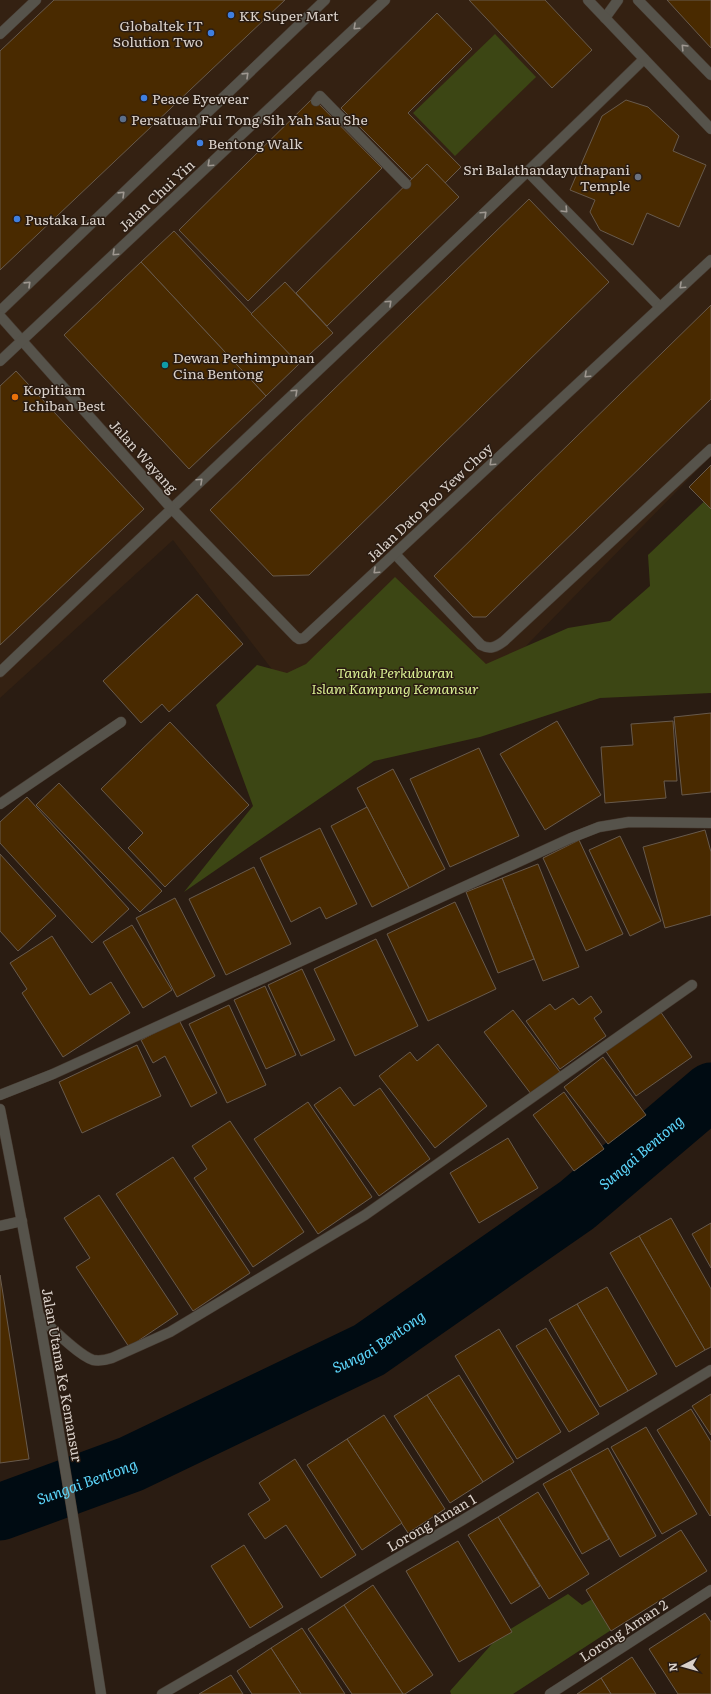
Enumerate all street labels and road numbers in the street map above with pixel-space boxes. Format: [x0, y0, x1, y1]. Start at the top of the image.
street label: Jalan Chui Yin [114, 154, 198, 236]
street label: Jalan Wayang [105, 415, 183, 497]
street label: Jalan Dato Poo Yew Choy [361, 437, 497, 566]
street label: Jalan Utama Ke Kemansur [38, 1287, 88, 1464]
street label: Lorong Aman 1 [383, 1488, 480, 1556]
street label: Lorong Aman 2 [575, 1594, 671, 1666]

